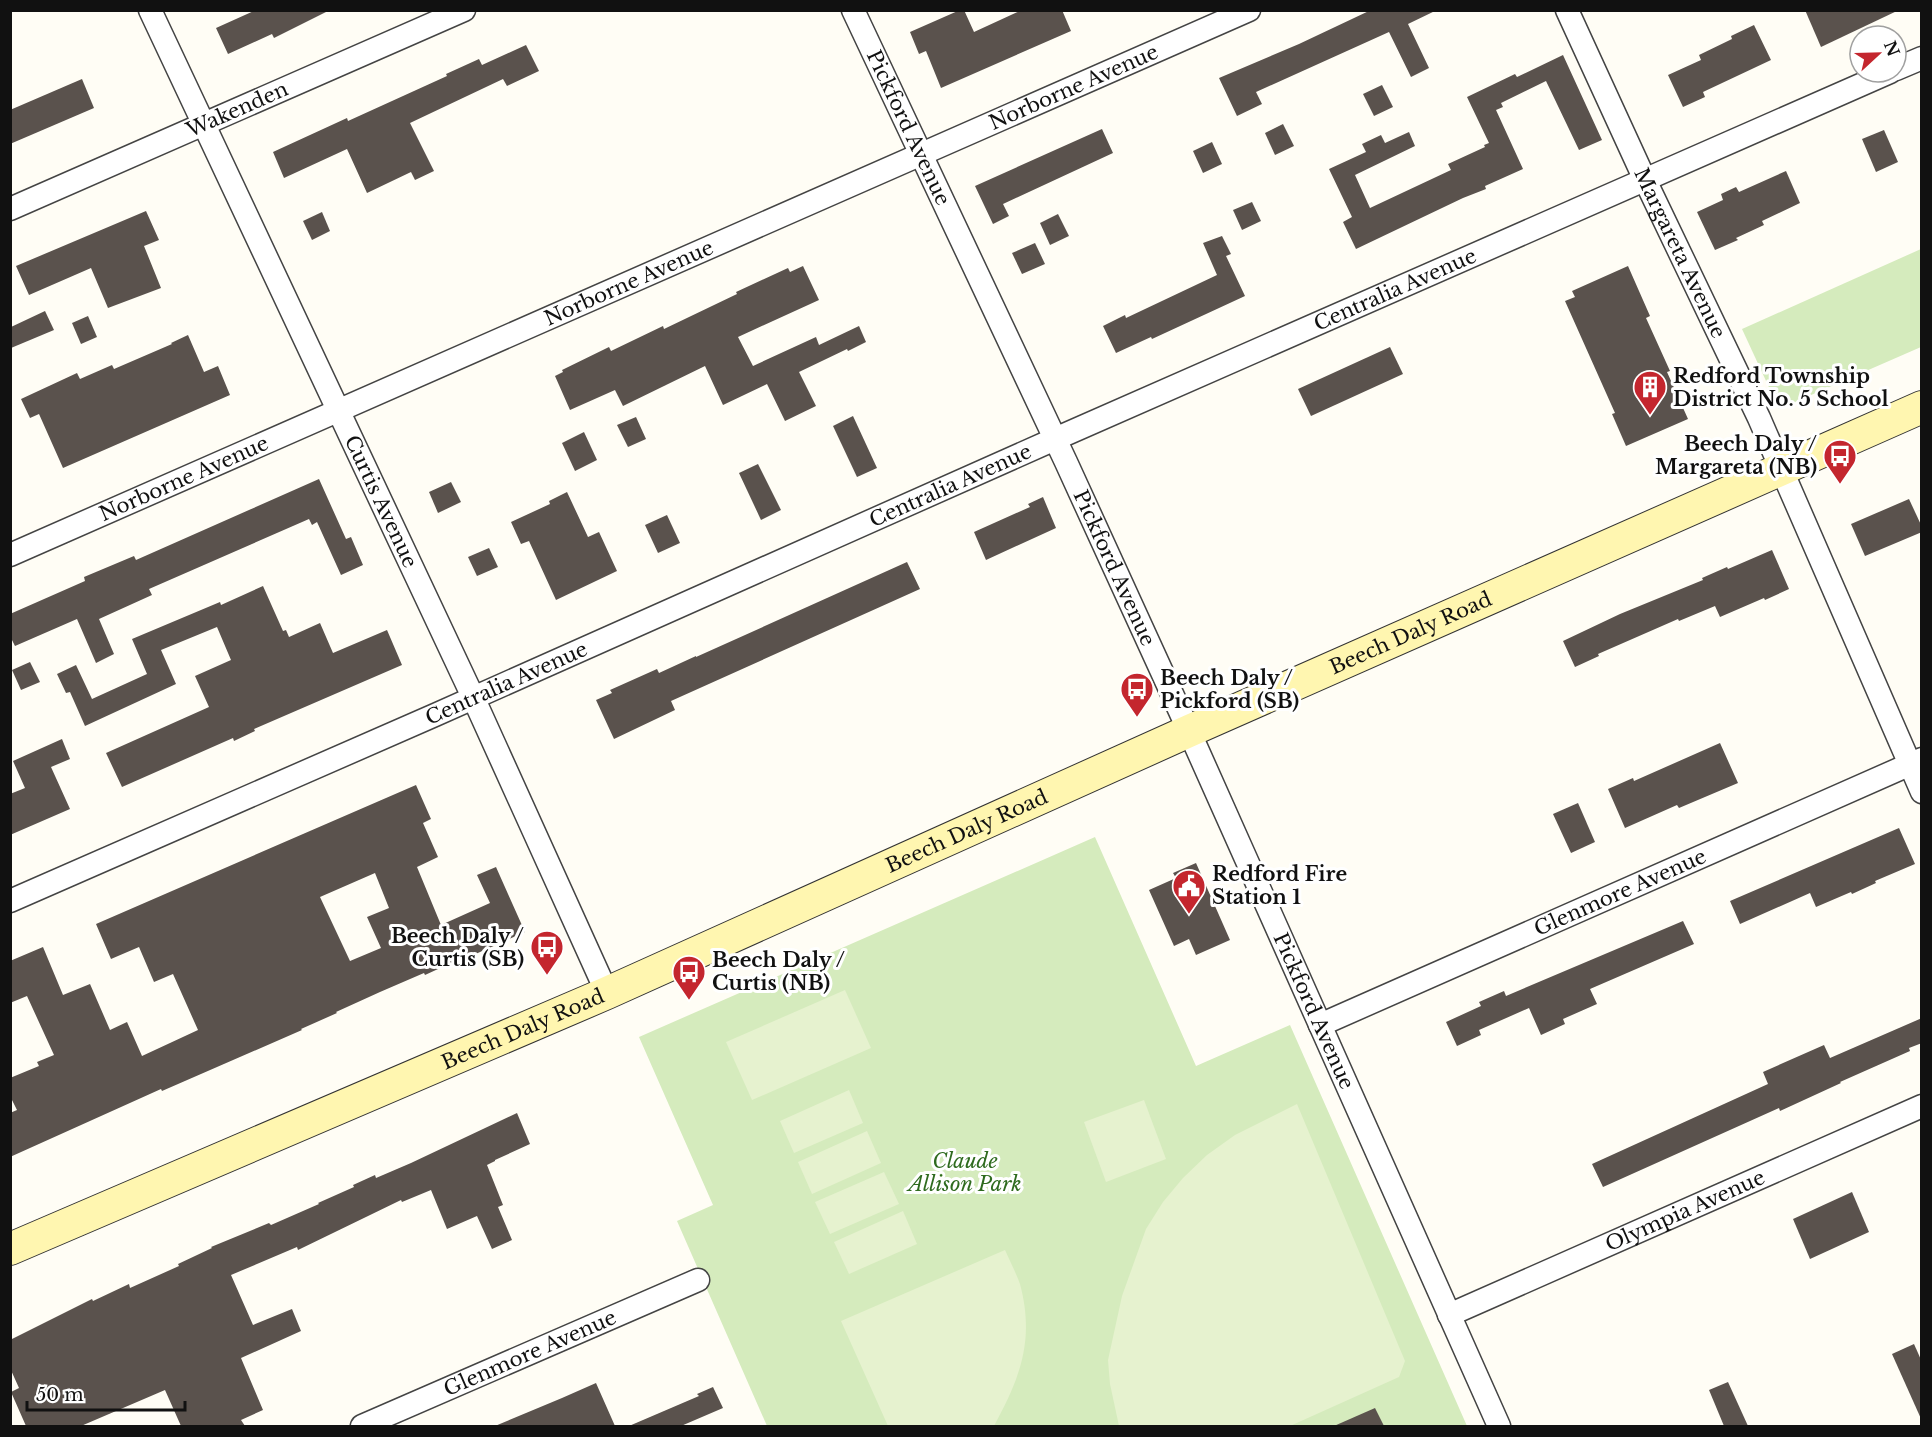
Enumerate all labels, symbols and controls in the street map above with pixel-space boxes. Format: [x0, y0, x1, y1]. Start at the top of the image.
north arrow [1848, 24, 1908, 84]
text: N [1880, 38, 1904, 59]
street label: Norborne Avenue [985, 39, 1162, 135]
street label: Pickford Avenue [862, 46, 955, 209]
street label: Wakenden [182, 77, 292, 143]
street label: Margareta Avenue [1629, 164, 1731, 342]
street label: Norborne Avenue [541, 235, 717, 330]
street label: Centralia Avenue [1310, 243, 1480, 336]
place label: Redford Township District No. 5 School [1673, 364, 1889, 411]
building icon: Redford Township District No. 5 School [1632, 369, 1668, 416]
street label: Norborne Avenue [96, 431, 272, 526]
street label: Curtis Avenue [340, 431, 422, 571]
place label: Beech Daly / Margareta (NB) [1655, 432, 1817, 479]
bus stop icon: Beech Daly / Margareta (NB) [1822, 438, 1858, 485]
street label: Centralia Avenue [866, 439, 1035, 532]
street label: Pickford Avenue [1068, 486, 1160, 650]
street label: Beech Daly Road [1326, 587, 1495, 679]
street label: Centralia Avenue [422, 637, 591, 730]
place label: Beech Daly / Pickford (SB) [1160, 666, 1299, 713]
bus stop icon: Beech Daly / Pickford (SB) [1119, 671, 1155, 718]
street label: Beech Daly Road [882, 784, 1051, 878]
street label: Glenmore Avenue [1530, 844, 1710, 941]
place label: Redford Fire Station 1 [1212, 862, 1347, 909]
public building icon: Redford Fire Station 1 [1171, 868, 1207, 915]
place label: Beech Daly / Curtis (SB) [391, 924, 524, 971]
bus stop icon: Beech Daly / Curtis (SB) [529, 929, 565, 976]
street label: Pickford Avenue [1269, 929, 1359, 1093]
place label: Beech Daly / Curtis (NB) [712, 948, 846, 995]
bus stop icon: Beech Daly / Curtis (NB) [671, 954, 707, 1001]
street label: Beech Daly Road [438, 984, 608, 1075]
park label: Claude Allison Park [905, 1149, 1022, 1196]
street label: Olympia Avenue [1602, 1165, 1768, 1256]
street label: Glenmore Avenue [440, 1305, 620, 1401]
scale bar [27, 1374, 184, 1412]
text: 50 m [36, 1384, 84, 1406]

